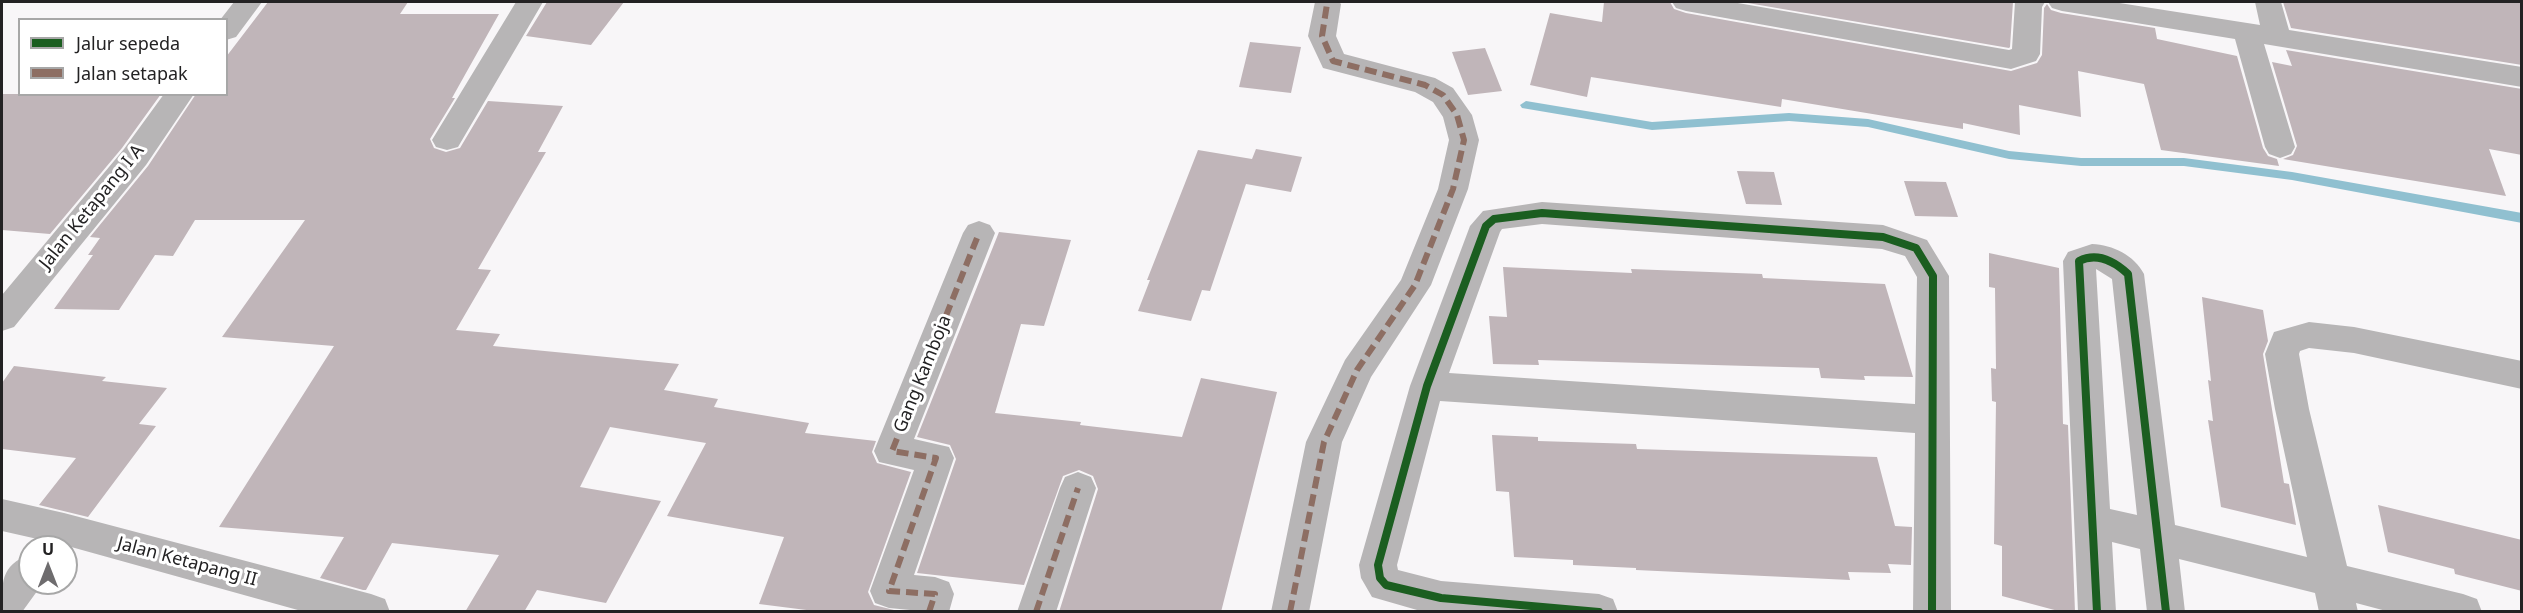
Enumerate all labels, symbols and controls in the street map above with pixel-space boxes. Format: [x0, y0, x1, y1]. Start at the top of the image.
legend [18, 18, 228, 96]
text: Jalur sepeda [76, 31, 180, 55]
text: Jalan setapak [76, 61, 188, 85]
street label: Jalan Ketapang I A [35, 140, 149, 274]
street label: Gang Kamboja [890, 312, 956, 436]
street label: Jalan Ketapang II [115, 533, 259, 591]
north arrow [18, 535, 78, 595]
text: U [42, 538, 54, 560]

